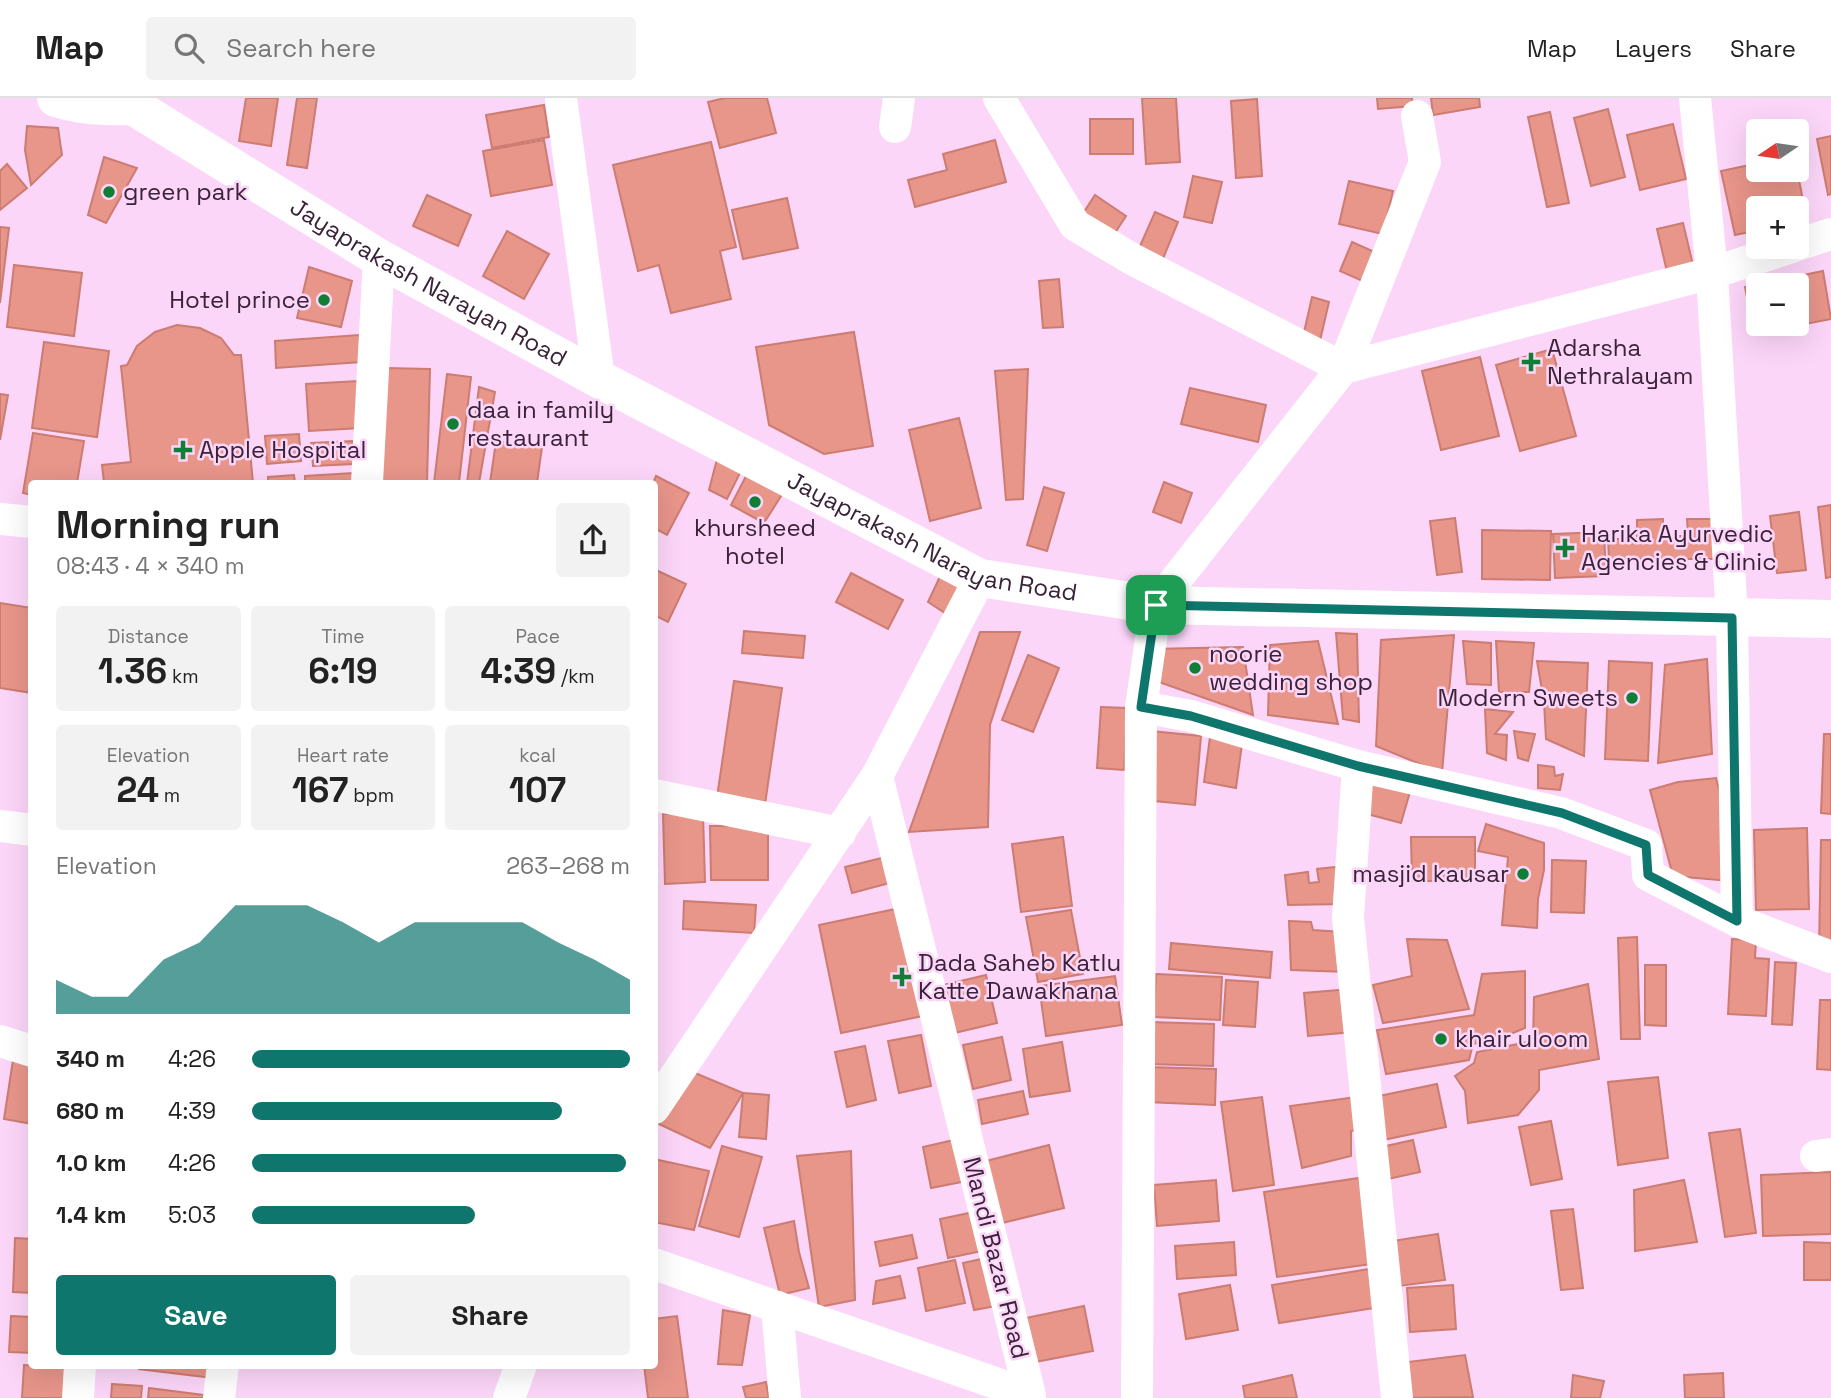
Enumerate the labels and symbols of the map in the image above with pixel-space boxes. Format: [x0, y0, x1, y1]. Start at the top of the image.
north arrow [1746, 119, 1810, 182]
place label: green park [123, 176, 248, 207]
marker: green park [101, 184, 117, 200]
street label: Jayaprakash Narayan Road [285, 191, 573, 373]
place label: Hotel prince [169, 284, 310, 315]
marker: Hotel prince [316, 292, 332, 308]
place label: Adarsha Nethralayam [1547, 332, 1693, 391]
marker: Adarsha Nethralayam [1521, 352, 1541, 372]
place label: daa in family restaurant [467, 394, 614, 453]
marker: daa in family restaurant [445, 416, 461, 432]
place label: Apple Hospital [199, 434, 367, 465]
marker: Apple Hospital [173, 440, 193, 460]
street label: Jayaprakash Narayan Road [782, 464, 1079, 608]
marker: khursheed hotel [747, 494, 763, 510]
place label: khursheed hotel [694, 512, 816, 571]
place label: Harika Ayurvedic Agencies & Clinic [1581, 518, 1776, 577]
marker: Harika Ayurvedic Agencies & Clinic [1555, 538, 1575, 558]
pin [1126, 575, 1186, 635]
place label: noorie wedding shop [1209, 638, 1373, 697]
marker: noorie wedding shop [1187, 660, 1203, 676]
place label: Modern Sweets [1437, 682, 1618, 713]
marker: Modern Sweets [1624, 690, 1640, 706]
place label: masjid kausar [1352, 858, 1509, 889]
marker: masjid kausar [1515, 866, 1531, 882]
place label: Dada Saheb Katlu Katte Dawakhana [918, 947, 1121, 1006]
marker: Dada Saheb Katlu Katte Dawakhana [892, 967, 912, 987]
place label: khair uloom [1455, 1023, 1588, 1054]
marker: khair uloom [1433, 1031, 1449, 1047]
street label: Mandi Bazar Road [956, 1154, 1037, 1362]

